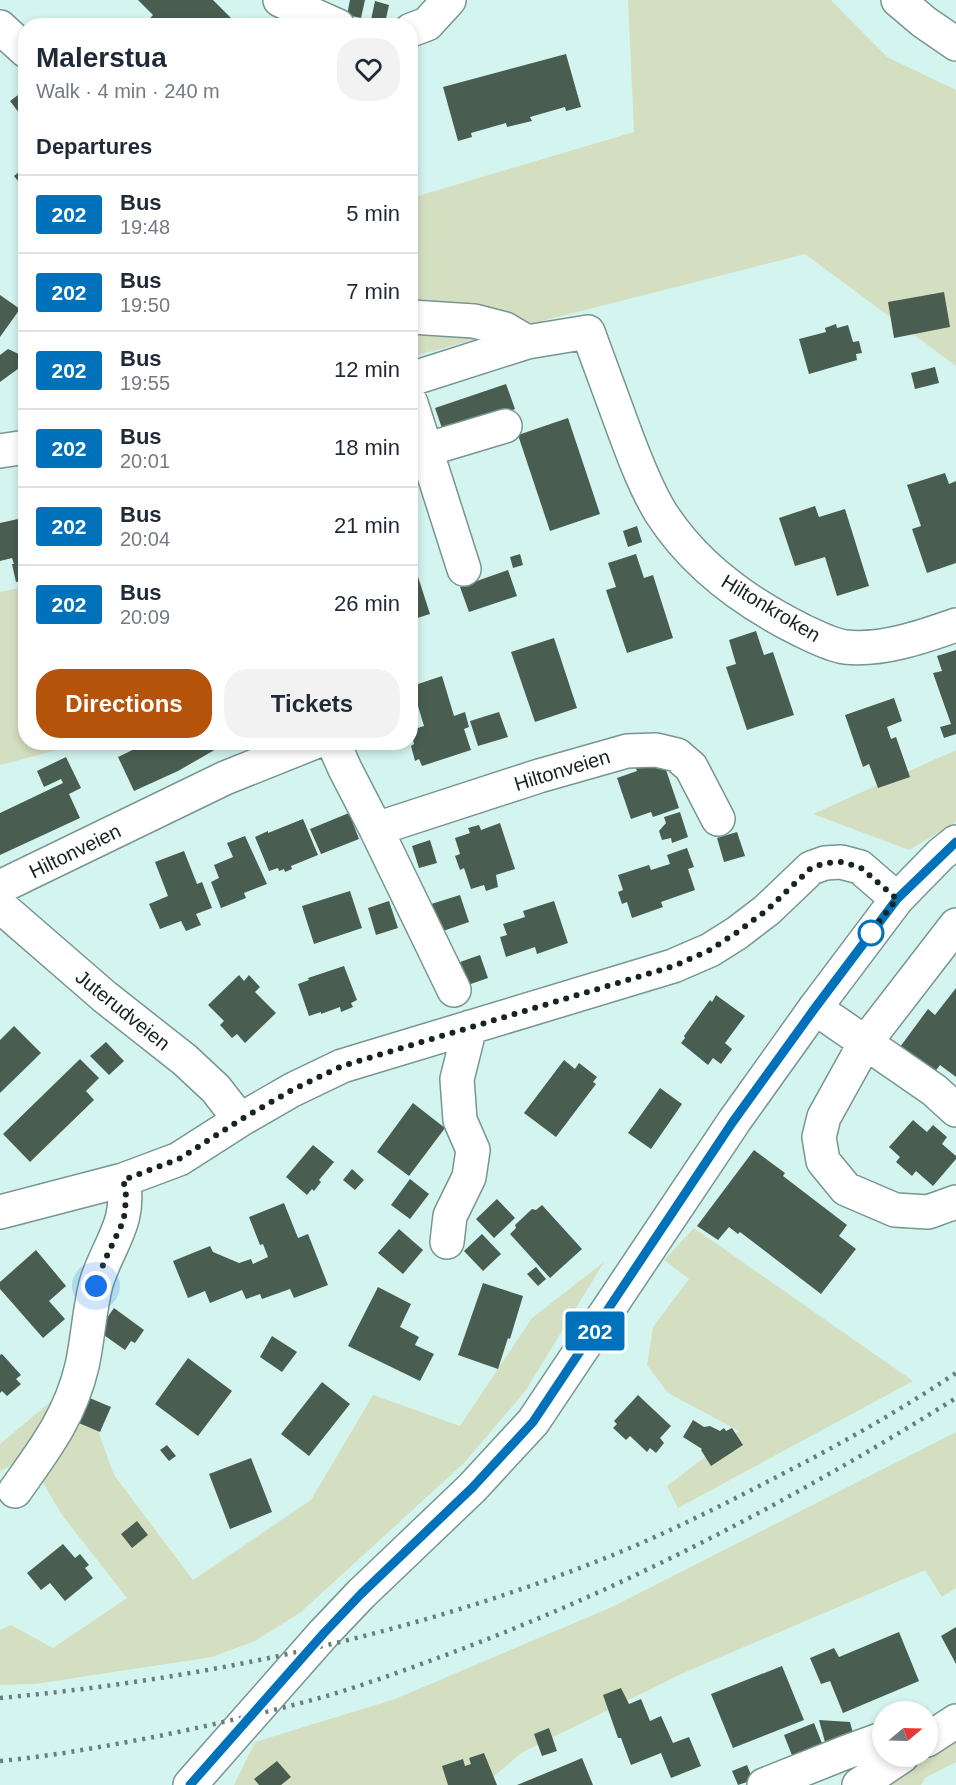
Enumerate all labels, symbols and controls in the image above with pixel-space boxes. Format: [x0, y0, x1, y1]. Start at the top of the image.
button: heart [337, 38, 400, 101]
text: Malerstua [36, 42, 167, 73]
text: Walk · 4 min · 240 m [36, 80, 220, 102]
text: Departures [36, 134, 152, 159]
text: Bus [120, 190, 162, 215]
text: 5 min [346, 201, 400, 226]
text: 202 [51, 203, 87, 226]
text: 19:48 [120, 216, 170, 238]
text: Bus [120, 268, 162, 293]
text: 7 min [346, 279, 400, 304]
text: 202 [51, 281, 87, 304]
text: 19:50 [120, 294, 170, 316]
text: Bus [120, 346, 162, 371]
text: 12 min [334, 357, 400, 382]
text: 202 [51, 359, 87, 382]
text: 19:55 [120, 372, 170, 394]
text: Bus [120, 424, 162, 449]
text: 18 min [334, 435, 400, 460]
text: 202 [51, 437, 87, 460]
text: 20:01 [120, 450, 170, 472]
text: Bus [120, 502, 162, 527]
text: 21 min [334, 513, 400, 538]
text: 202 [51, 515, 87, 538]
text: 20:04 [120, 528, 170, 550]
street label: Hiltonkroken [718, 570, 824, 646]
text: Bus [120, 580, 162, 605]
text: 26 min [334, 591, 400, 616]
text: 202 [51, 593, 87, 616]
text: 20:09 [120, 606, 170, 628]
button: Directions [36, 669, 212, 738]
button: Tickets [224, 669, 400, 738]
street label: Hiltonveien [511, 745, 613, 795]
street label: Hiltonveien [26, 819, 124, 883]
unlabelled marker [858, 920, 884, 946]
street label: Juterudveien [72, 965, 174, 1055]
your location [81, 1271, 111, 1301]
line badge: 202 [560, 1312, 630, 1350]
text: 202 [577, 1320, 613, 1343]
north arrow [872, 1701, 938, 1767]
map controls [872, 1701, 938, 1767]

